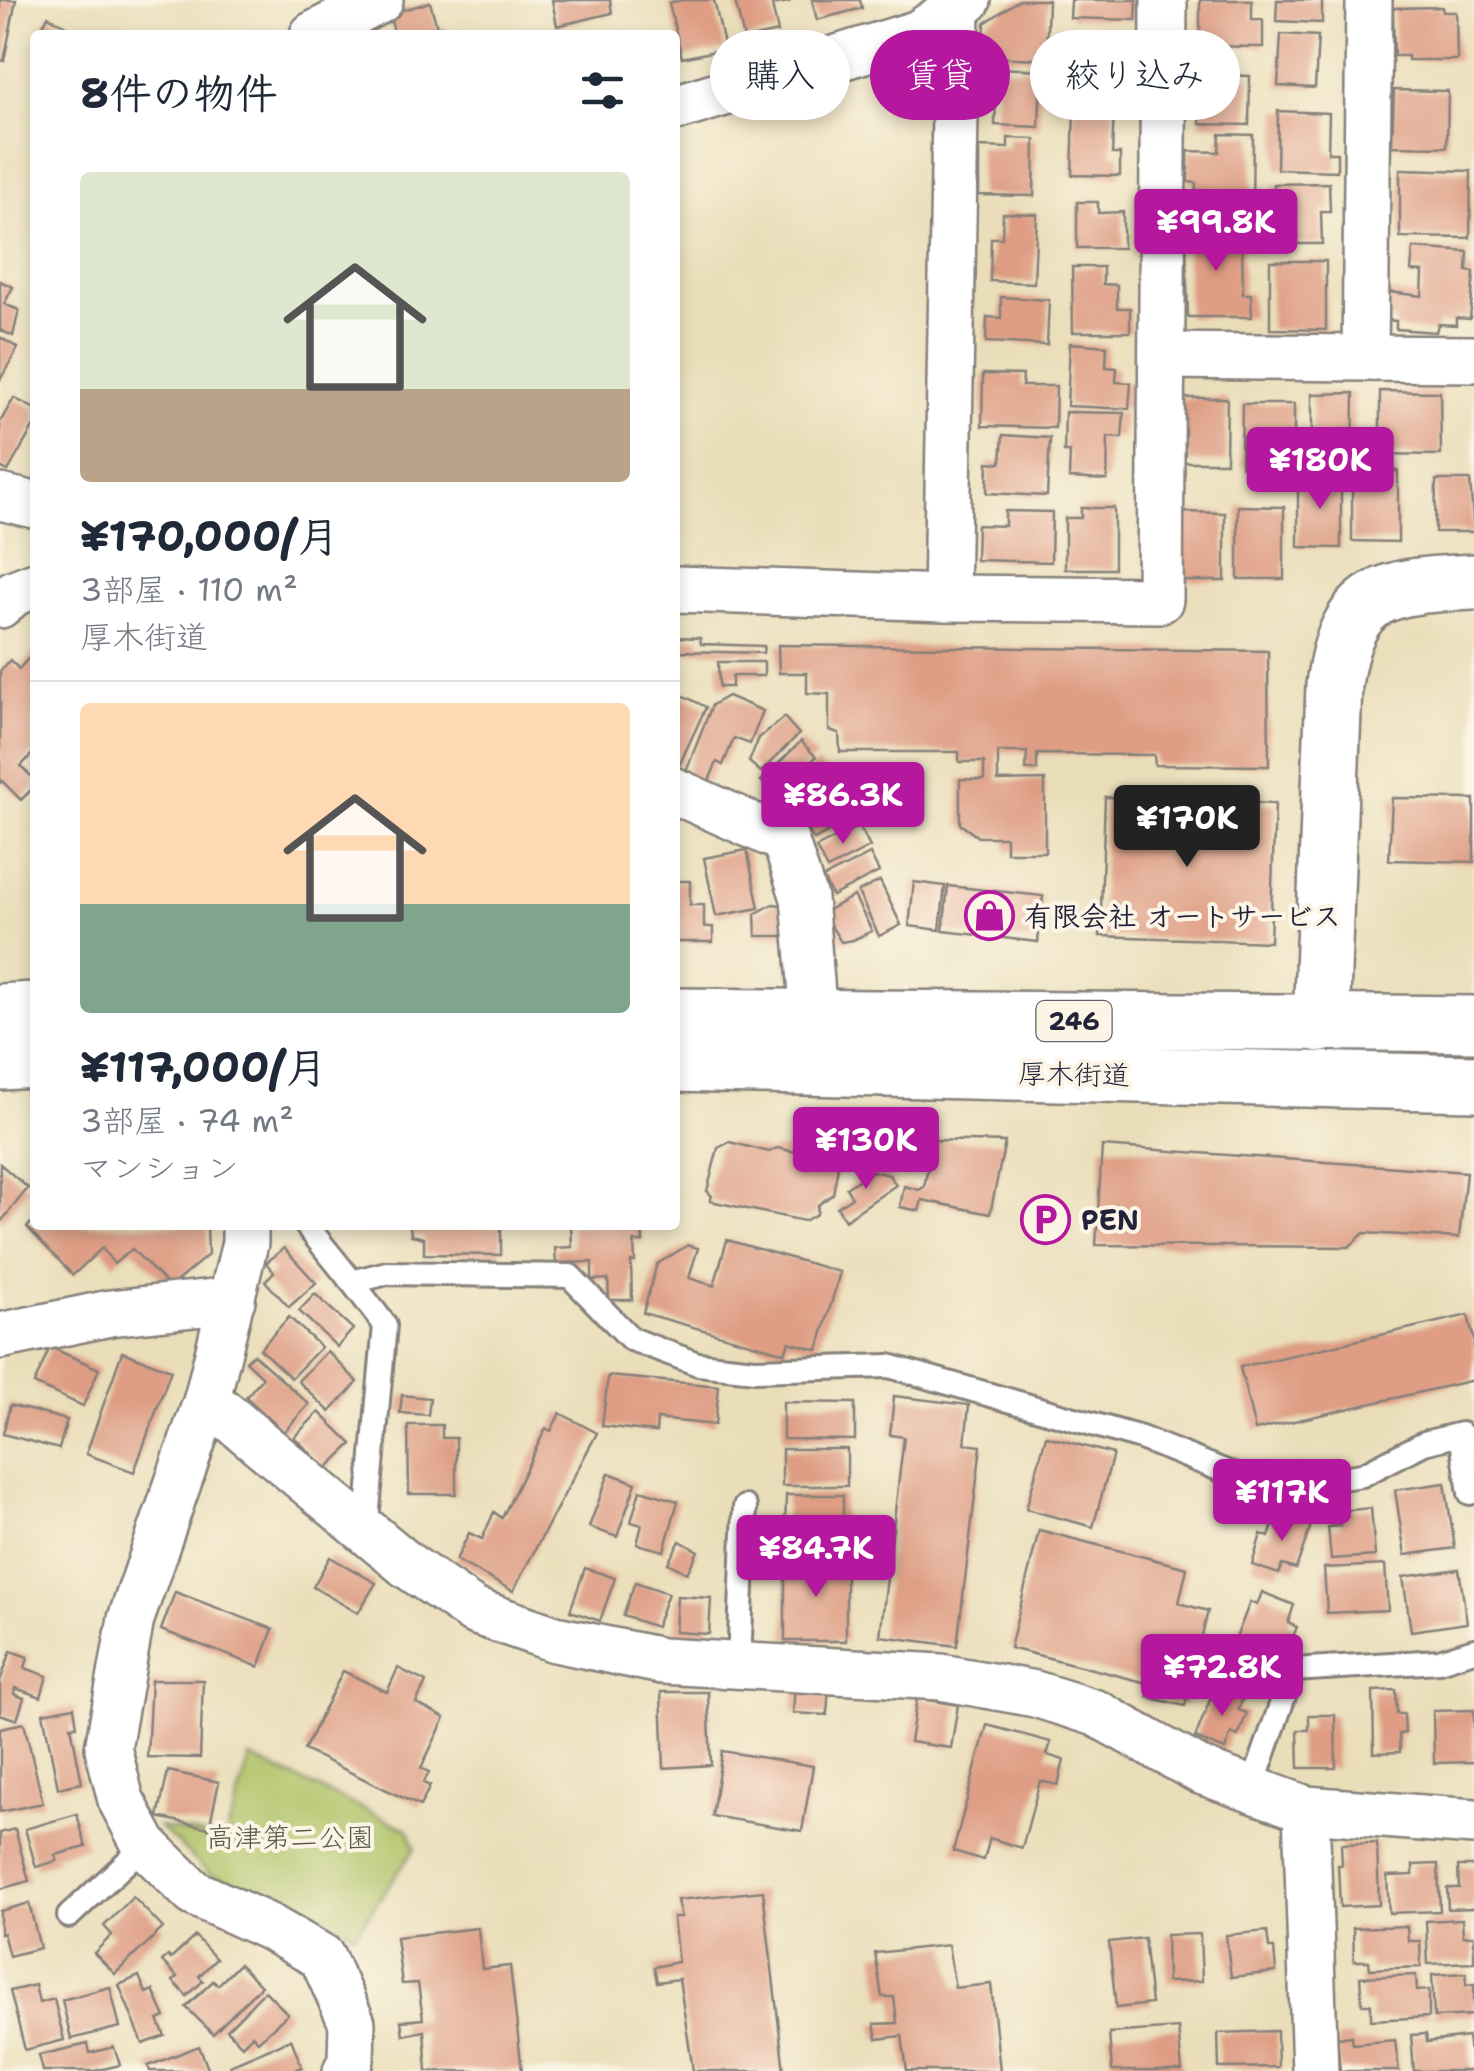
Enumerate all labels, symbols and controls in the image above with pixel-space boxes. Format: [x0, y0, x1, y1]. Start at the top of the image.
chip: 購入 [710, 30, 850, 120]
chip: 賃貸 [870, 30, 1010, 120]
chip: 絞り込み [1030, 30, 1240, 120]
icon: filters [575, 63, 630, 118]
text: 8件の物件 [80, 65, 277, 121]
pin: ¥99.8K [1135, 189, 1297, 274]
text: ¥99.8K [1156, 200, 1276, 243]
icon: home [265, 237, 445, 417]
pin: ¥180K [1250, 427, 1390, 512]
text: ¥180K [1269, 438, 1371, 481]
text: ¥170,000/月 [80, 508, 339, 564]
text: 3部屋 · 110 m² [80, 568, 298, 611]
text: 厚木街道 [80, 615, 208, 658]
pin: ¥86.3K [762, 762, 924, 847]
icon: home [265, 768, 445, 948]
text: ¥86.3K [783, 773, 903, 816]
pin: ¥170K [1117, 785, 1257, 870]
text: ¥170K [1136, 796, 1238, 839]
shop icon: 有限会社 オートサービス [963, 890, 1015, 942]
place label: 有限会社 オートサービス [1024, 897, 1341, 935]
road number: 246 [1036, 1001, 1112, 1041]
text: ¥117,000/月 [80, 1039, 327, 1095]
street label: 厚木街道 [1018, 1054, 1130, 1094]
text: 3部屋 · 74 m² [80, 1099, 294, 1142]
pin: ¥130K [796, 1107, 936, 1192]
text: ¥130K [815, 1118, 917, 1161]
text: マンション [80, 1146, 239, 1189]
parking icon: PEN [1020, 1194, 1072, 1246]
place label: PEN [1081, 1201, 1139, 1239]
pin: ¥117K [1212, 1459, 1352, 1544]
text: ¥117K [1235, 1470, 1329, 1513]
pin: ¥84.7K [735, 1515, 897, 1600]
text: ¥84.7K [758, 1526, 874, 1569]
pin: ¥72.8K [1141, 1634, 1303, 1719]
text: ¥72.8K [1163, 1645, 1281, 1688]
park label: 高津第二公園 [206, 1818, 374, 1856]

